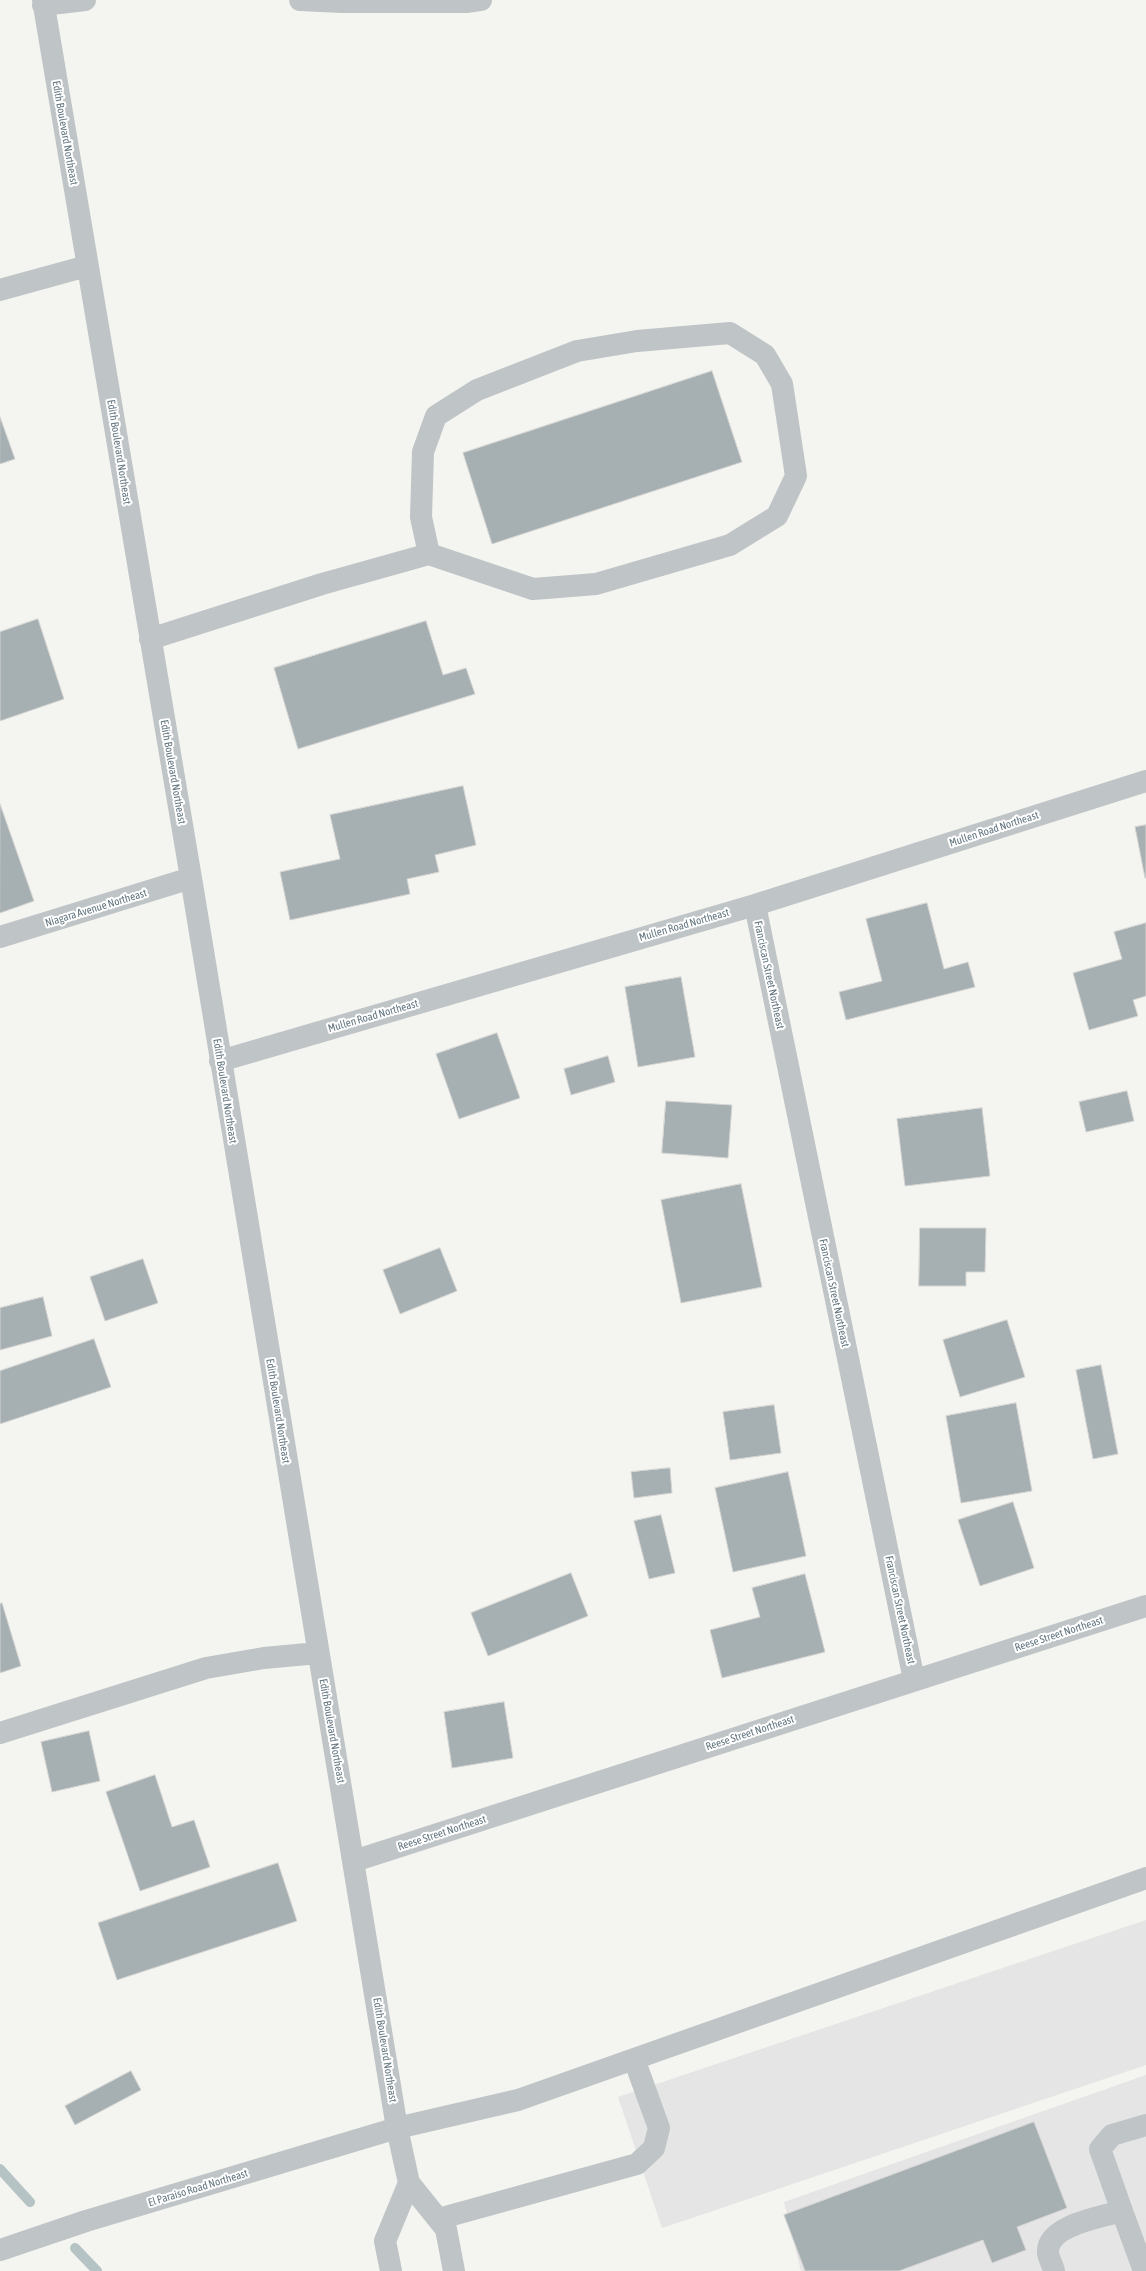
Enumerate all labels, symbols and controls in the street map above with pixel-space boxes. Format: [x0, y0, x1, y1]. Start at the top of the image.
street label: Edith Boulevard Northeast [49, 80, 81, 186]
street label: Edith Boulevard Northeast [104, 399, 134, 505]
street label: Edith Boulevard Northeast [157, 719, 189, 825]
street label: Mullen Road Northeast [948, 808, 1040, 850]
street label: Niagara Avenue Northeast [43, 886, 149, 930]
street label: Mullen Road Northeast [637, 906, 731, 944]
street label: Franciscan Street Northeast [751, 920, 787, 1030]
street label: Mullen Road Northeast [326, 997, 420, 1035]
street label: Edith Boulevard Northeast [210, 1038, 240, 1144]
street label: Franciscan Street Northeast [816, 1238, 852, 1348]
street label: Edith Boulevard Northeast [263, 1358, 293, 1464]
street label: Franciscan Street Northeast [882, 1555, 918, 1665]
street label: Reese Street Northeast [1013, 1614, 1105, 1654]
street label: Edith Boulevard Northeast [316, 1678, 348, 1784]
street label: Reese Street Northeast [704, 1713, 796, 1753]
street label: Reese Street Northeast [396, 1813, 488, 1853]
street label: Edith Boulevard Northeast [370, 1997, 400, 2103]
street label: El Paraiso Road Northeast [147, 2167, 249, 2209]

